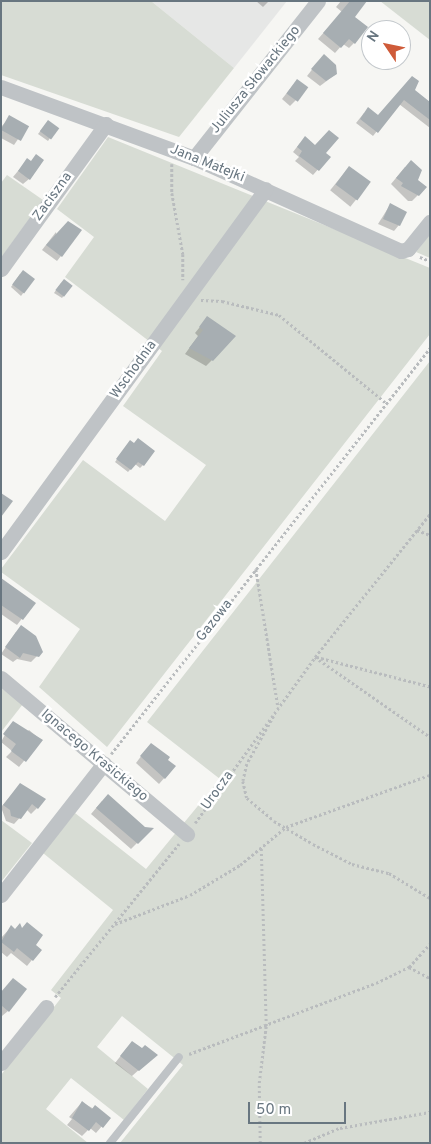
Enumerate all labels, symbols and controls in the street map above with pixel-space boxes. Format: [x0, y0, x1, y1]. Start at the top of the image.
north arrow [361, 20, 411, 70]
street label: Juliusza Słowackiego [208, 23, 304, 137]
text: N [364, 28, 384, 46]
street label: Jana Matejki [167, 141, 247, 187]
street label: Zaciszna [30, 169, 76, 225]
street label: Wschodnia [107, 338, 161, 402]
street label: Gazowa [193, 597, 237, 645]
street label: Ignacego Krasickiego [37, 706, 151, 806]
street label: Urocza [198, 768, 238, 814]
scale bar [251, 1092, 348, 1124]
text: 50 m [256, 1101, 291, 1120]

